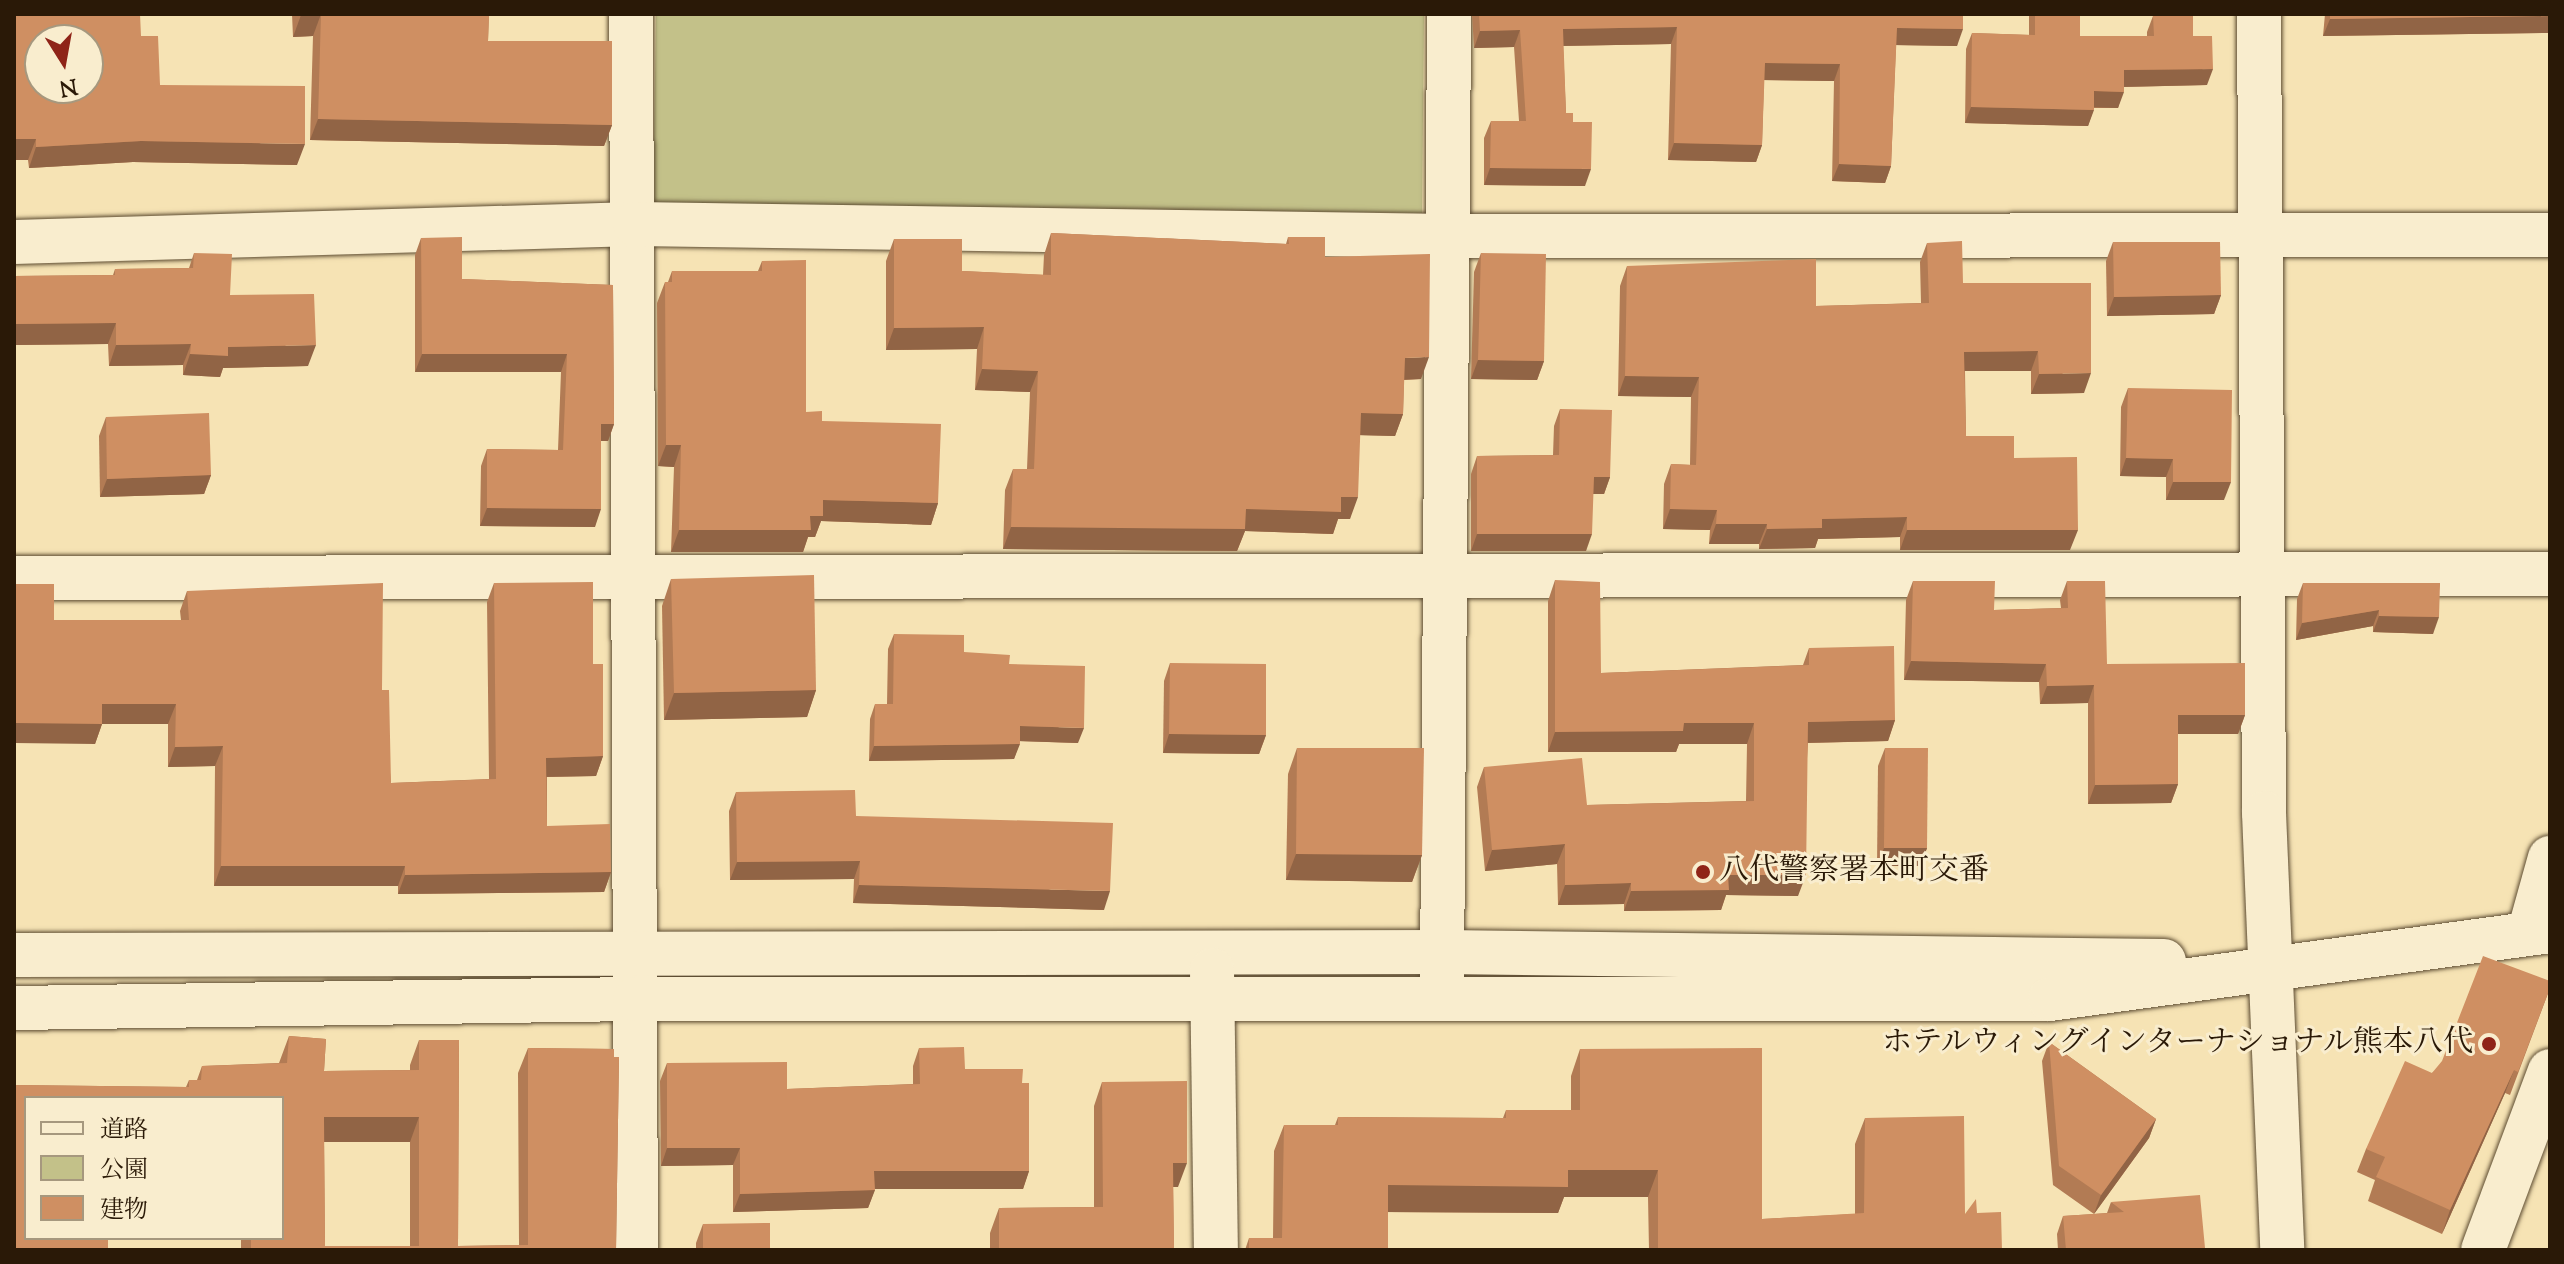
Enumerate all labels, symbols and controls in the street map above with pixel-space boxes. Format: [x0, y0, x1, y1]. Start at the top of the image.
north arrow [24, 24, 104, 104]
text: N [57, 68, 80, 103]
place label: 八代警察署本町交番 [1719, 854, 1989, 890]
marker: 八代警察署本町交番 [1694, 863, 1712, 881]
place label: ホテルウィングインターナショナル熊本八代 [1873, 1026, 2473, 1062]
marker: ホテルウィングインターナショナル熊本八代 [2480, 1035, 2498, 1053]
legend [24, 1096, 284, 1240]
text: 道路 [100, 1114, 148, 1148]
text: 公園 [100, 1154, 148, 1188]
text: 建物 [100, 1194, 148, 1228]

